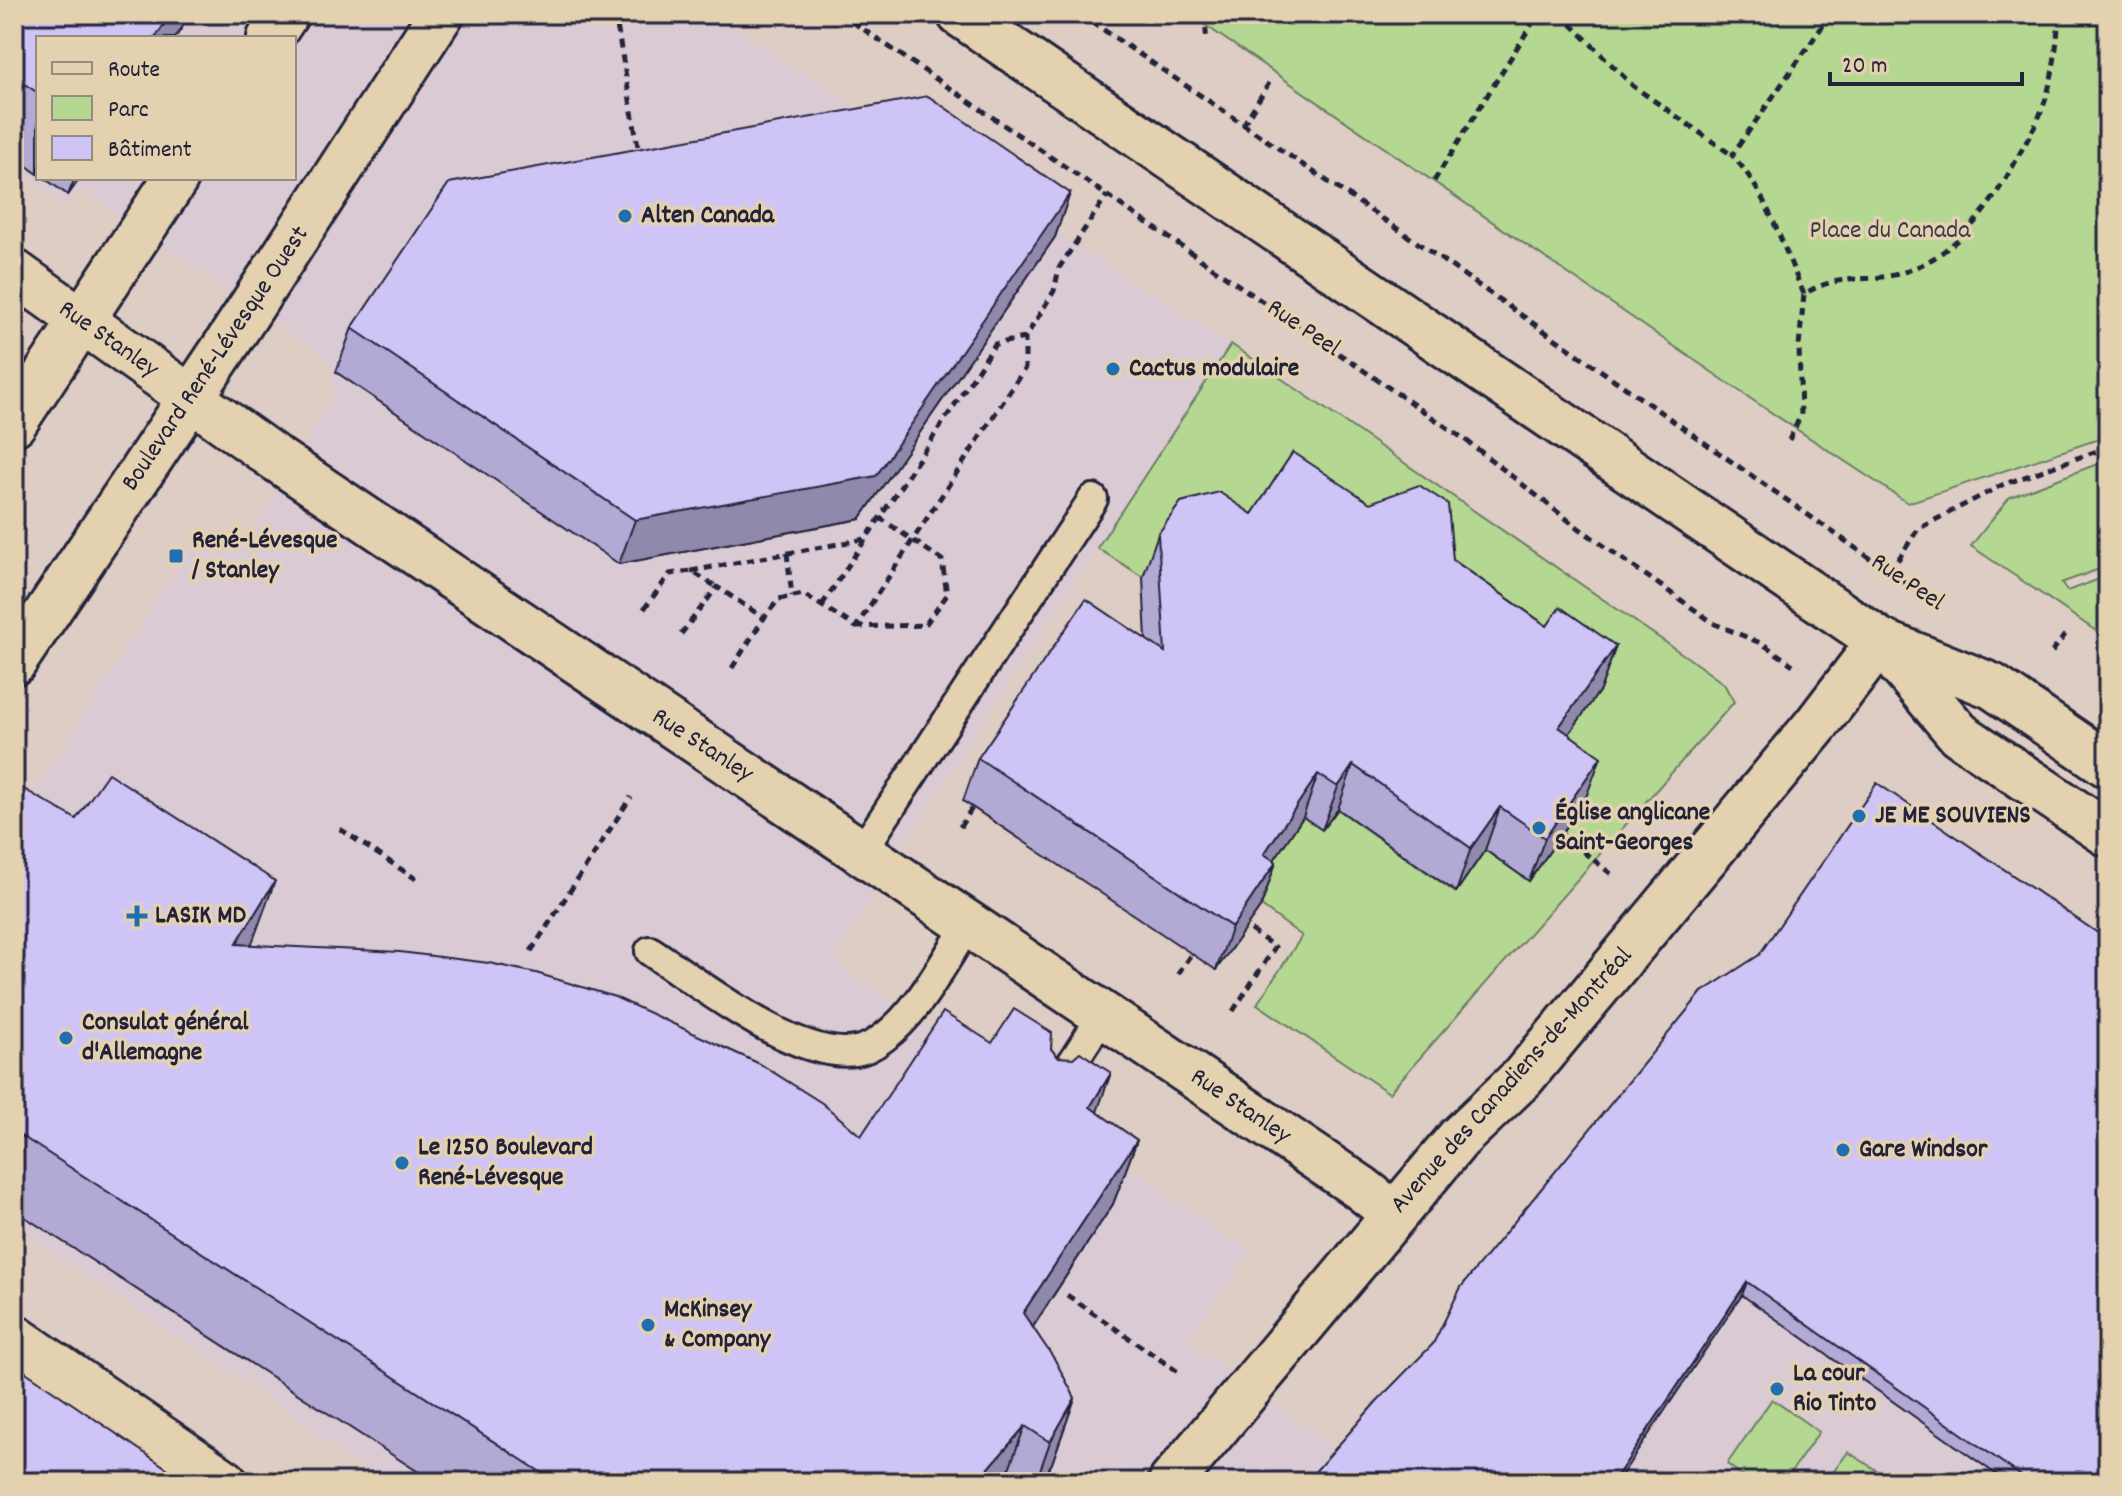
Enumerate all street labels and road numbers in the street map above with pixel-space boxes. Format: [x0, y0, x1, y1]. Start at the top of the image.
street label: Boulevard René-Lévesque Ouest [113, 219, 319, 499]
street label: Rue Peel [1259, 291, 1347, 367]
street label: Rue Stanley [50, 292, 166, 388]
street label: Rue Peel [1863, 545, 1951, 621]
street label: Rue Stanley [644, 699, 761, 793]
street label: Avenue des Canadiens-de-Montréal [1382, 940, 1642, 1222]
street label: Rue Stanley [1182, 1060, 1298, 1155]

